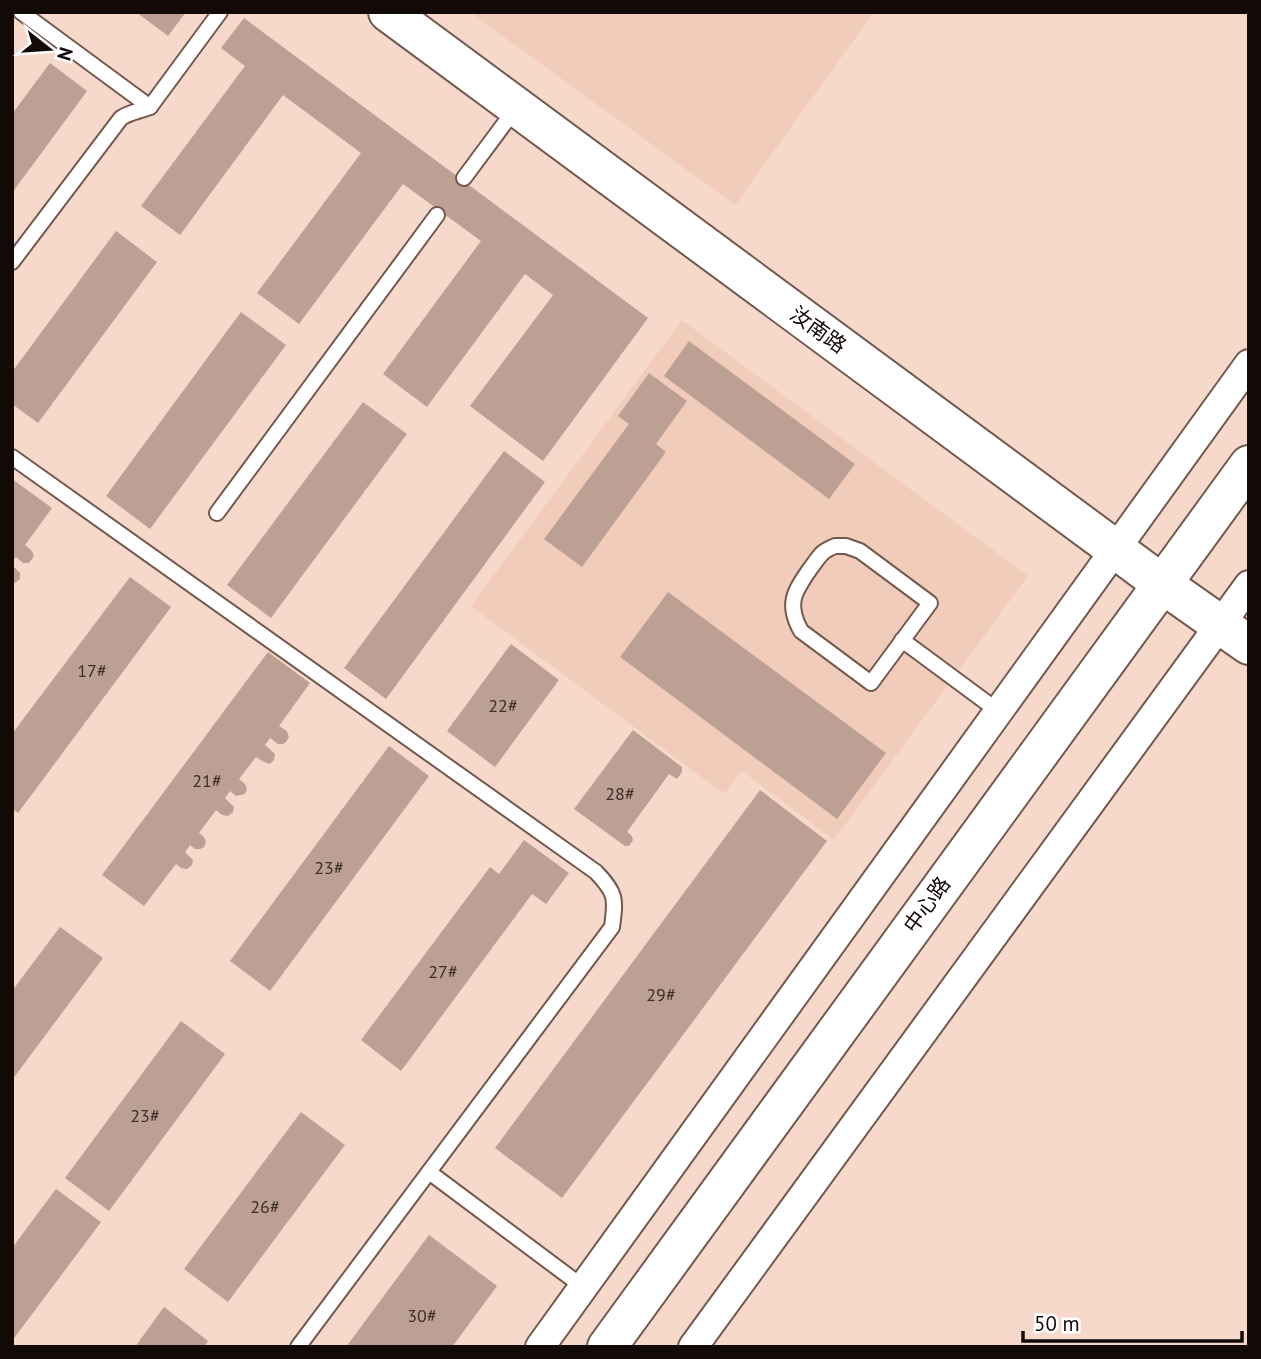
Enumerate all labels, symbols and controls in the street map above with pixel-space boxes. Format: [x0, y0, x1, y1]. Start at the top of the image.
north arrow [14, 14, 84, 84]
text: N [52, 44, 79, 63]
street label: 汝南路 [785, 300, 852, 359]
house number: 17# [77, 659, 107, 682]
house number: 22# [488, 694, 518, 717]
house number: 21# [192, 769, 222, 792]
house number: 28# [605, 782, 635, 805]
house number: 23# [314, 856, 344, 879]
street label: 中心路 [897, 871, 956, 938]
house number: 27# [428, 960, 458, 983]
house number: 29# [646, 983, 676, 1006]
house number: 23# [130, 1104, 160, 1127]
house number: 26# [250, 1195, 280, 1218]
scale bar [1023, 1300, 1242, 1344]
house number: 30# [407, 1304, 437, 1327]
text: 50 m [1034, 1310, 1080, 1337]

